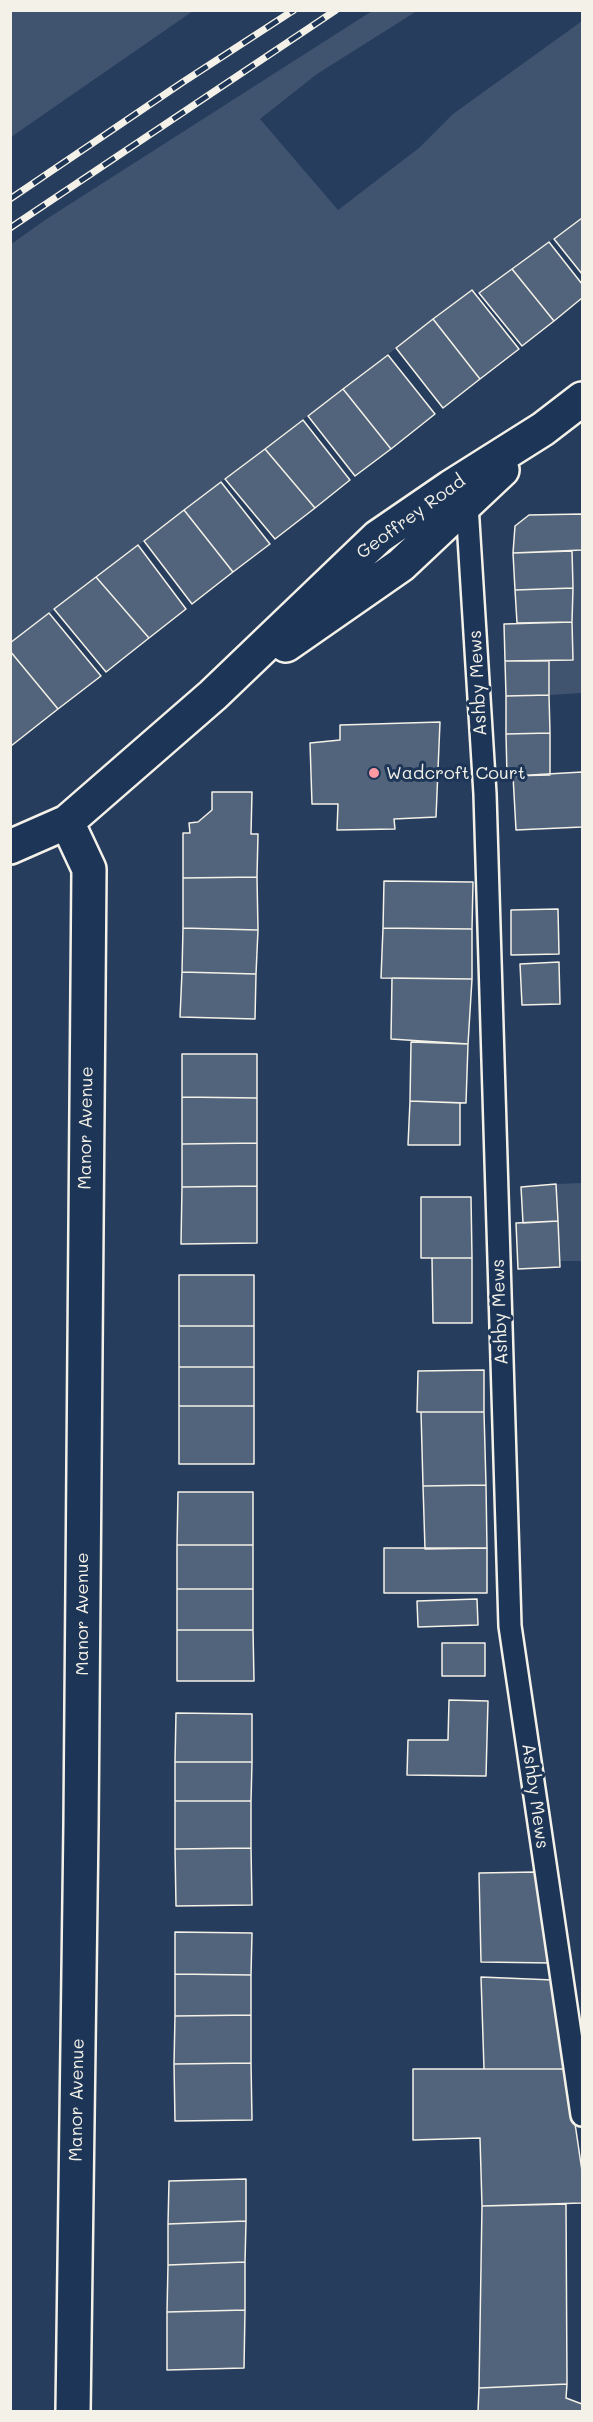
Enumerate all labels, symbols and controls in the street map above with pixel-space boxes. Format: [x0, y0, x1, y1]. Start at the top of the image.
street label: Geoffrey Road [352, 470, 470, 564]
street label: Ashby Mews [464, 629, 492, 737]
place label: Wadcroft Court [386, 762, 526, 784]
marker: Wadcroft Court [367, 766, 381, 780]
street label: Manor Avenue [74, 1066, 98, 1190]
street label: Ashby Mews [487, 1259, 513, 1365]
street label: Manor Avenue [71, 1552, 93, 1676]
street label: Ashby Mews [517, 1742, 553, 1850]
street label: Manor Avenue [65, 2038, 89, 2162]

